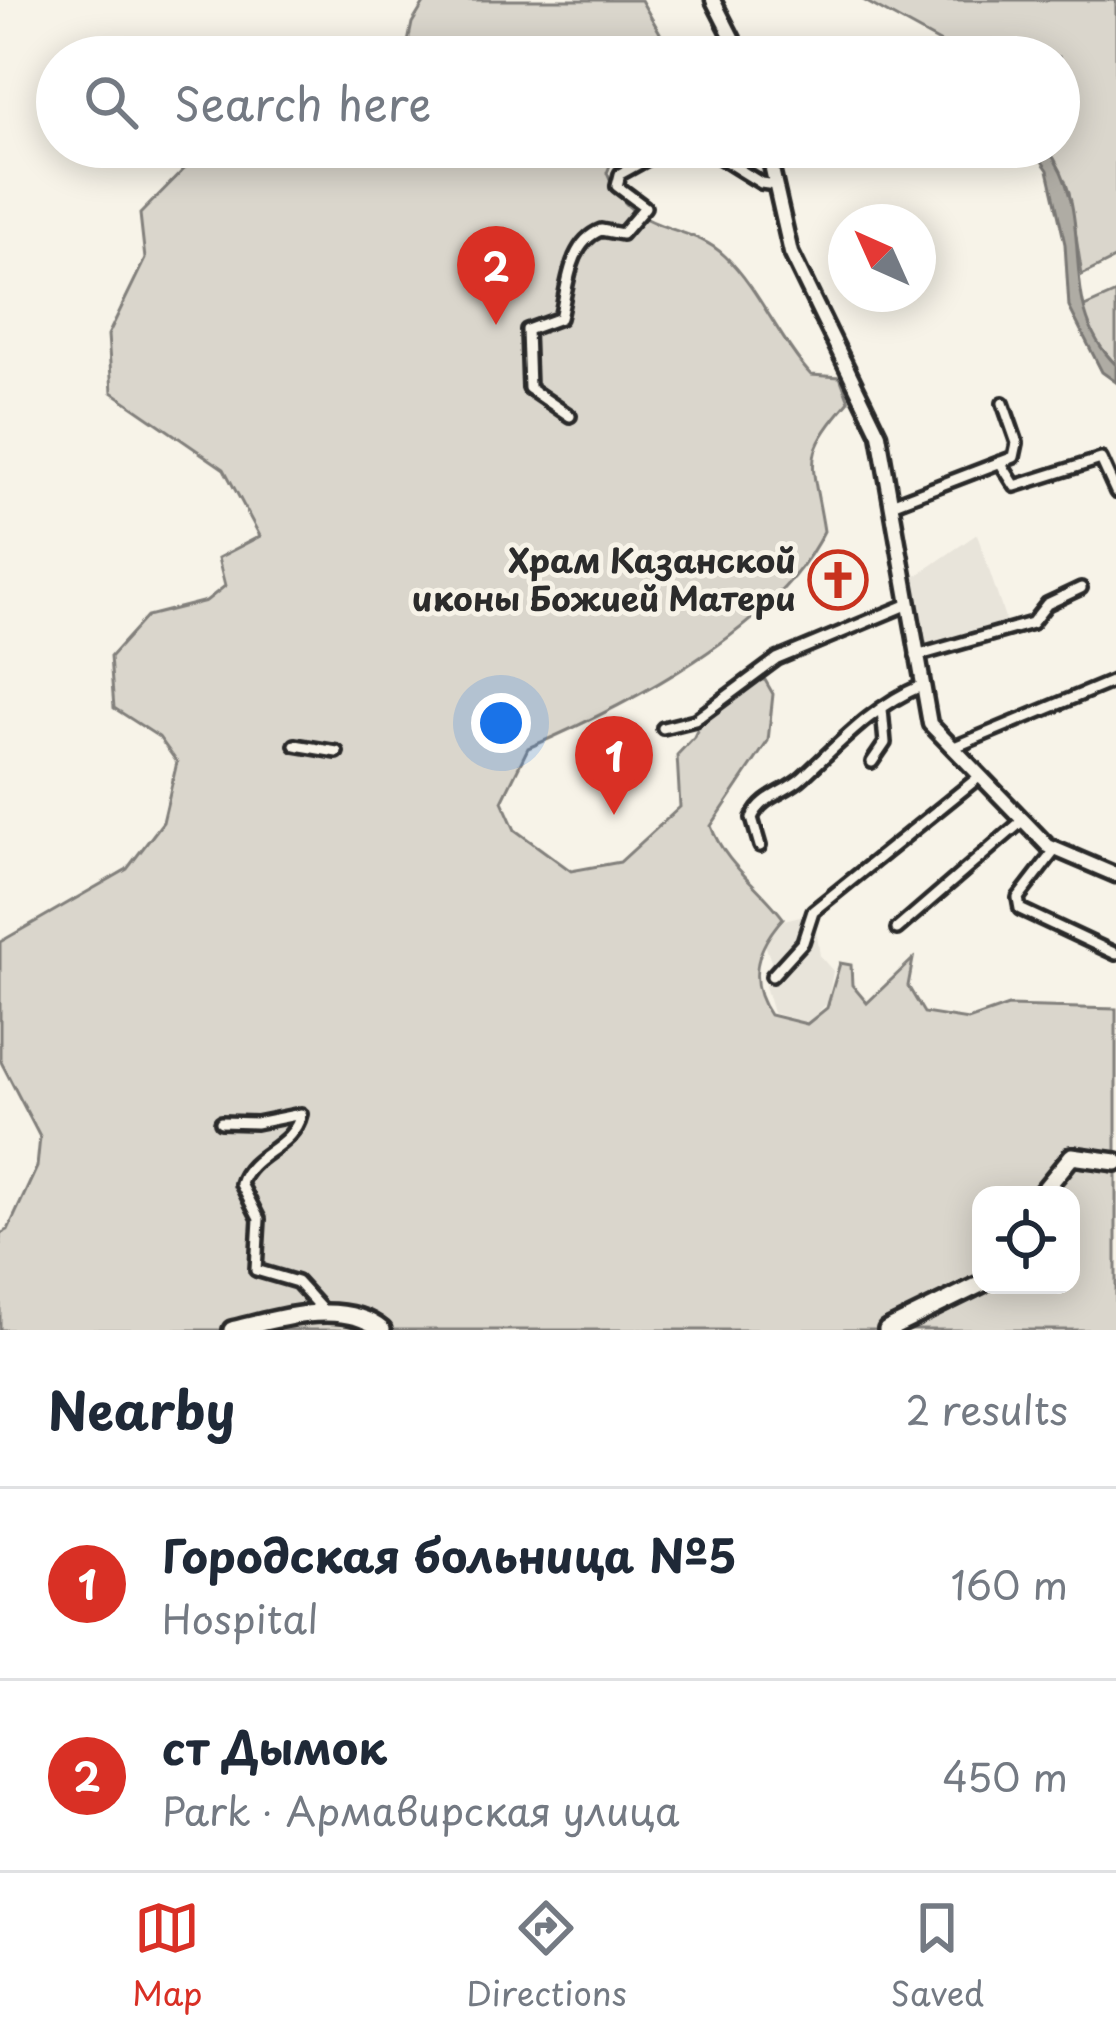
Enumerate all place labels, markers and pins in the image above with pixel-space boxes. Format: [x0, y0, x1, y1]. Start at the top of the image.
pin: 2 [457, 226, 535, 325]
place label: Храм Казанской иконы Божией Матери [412, 534, 796, 622]
church icon: Храм Казанской иконы Божией Матери [807, 549, 869, 611]
pin: 1 [575, 716, 653, 815]

